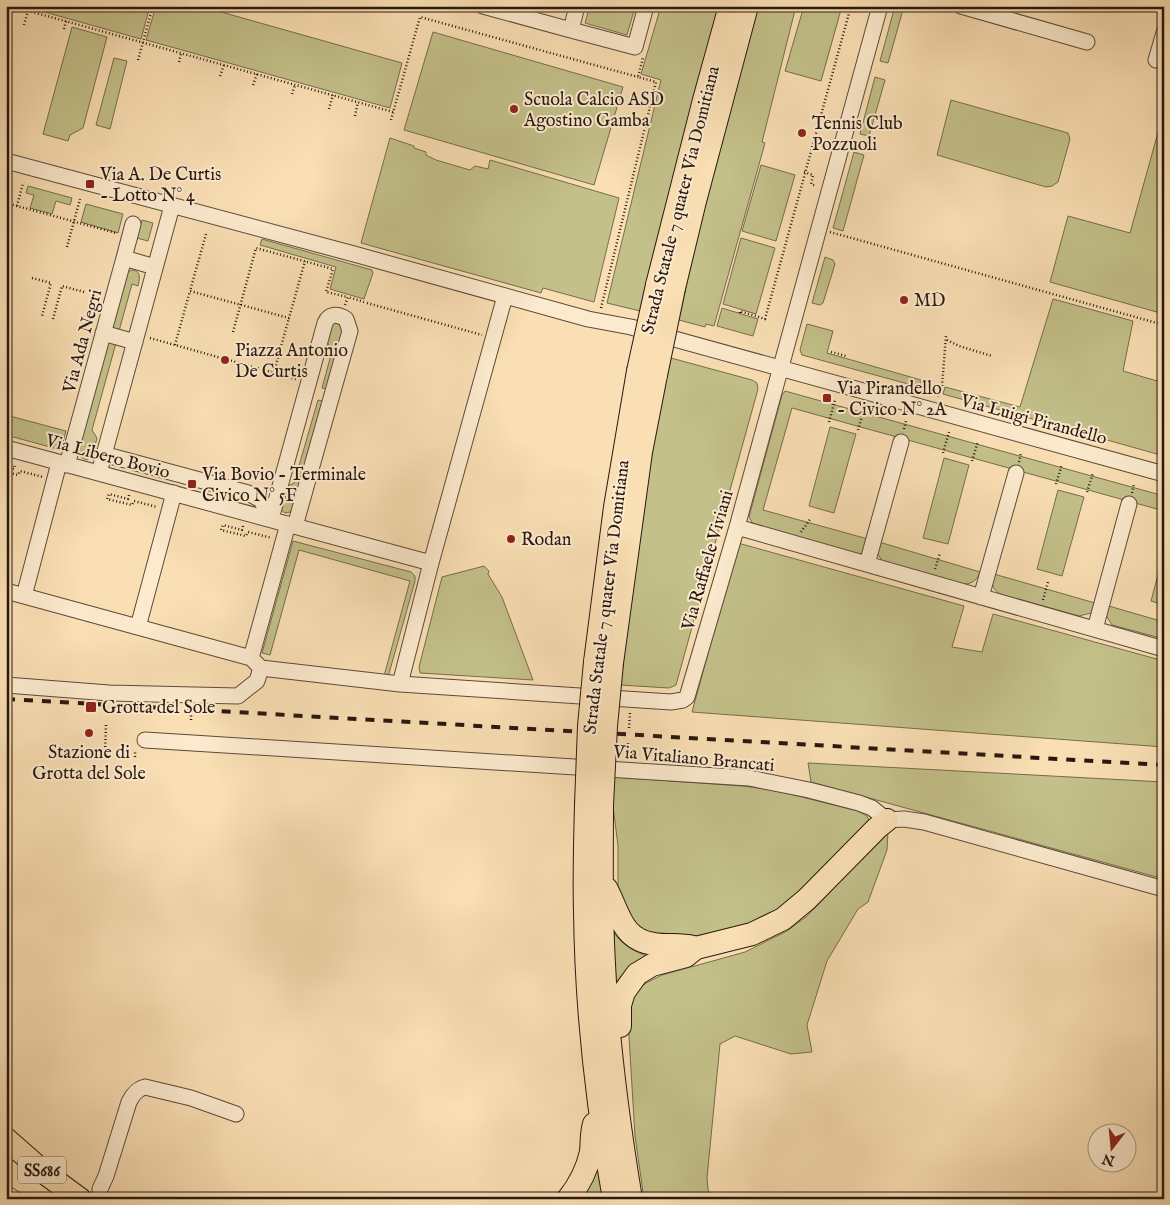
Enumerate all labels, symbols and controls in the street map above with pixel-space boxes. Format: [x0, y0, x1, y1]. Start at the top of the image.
street label: Strada Statale 7 quater Via Domitiana [637, 64, 726, 337]
place label: Scuola Calcio ASD Agostino Gamba [523, 89, 664, 133]
marker: Scuola Calcio ASD Agostino Gamba [508, 103, 520, 115]
place label: Tennis Club Pozzuoli [812, 113, 903, 157]
marker: Tennis Club Pozzuoli [796, 127, 808, 139]
place label: Via A. De Curtis - Lotto N° 4 [99, 164, 221, 208]
marker: Via A. De Curtis - Lotto N° 4 [84, 178, 96, 190]
street label: Via Ada Negri [58, 287, 108, 397]
place label: MD [914, 290, 945, 313]
marker: MD [898, 294, 910, 306]
place label: Piazza Antonio De Curtis [235, 340, 348, 384]
marker: Piazza Antonio De Curtis [219, 354, 231, 366]
place label: Via Pirandello - Civico N° 2A [836, 378, 948, 422]
street label: Via Luigi Pirandello [957, 390, 1109, 451]
marker: Via Pirandello - Civico N° 2A [821, 392, 833, 404]
street label: Via Libero Bovio [42, 430, 173, 485]
street label: Strada Statale 7 quater Via Domitiana [579, 459, 636, 735]
place label: Via Bovio - Terminale Civico N° 5F [201, 464, 366, 508]
marker: Via Bovio - Terminale Civico N° 5F [186, 478, 198, 490]
street label: Via Raffaele Viviani [677, 487, 740, 634]
place label: Rodan [521, 529, 572, 552]
marker: Rodan [505, 533, 517, 545]
place label: Grotta del Sole [102, 697, 215, 720]
marker: Grotta del Sole [84, 700, 98, 714]
marker: Stazione di Grotta del Sole [83, 727, 95, 739]
street label: Via Vitaliano Brancati [611, 741, 776, 778]
place label: Stazione di Grotta del Sole [32, 742, 146, 786]
north arrow [1088, 1122, 1138, 1172]
text: N [1100, 1149, 1118, 1170]
road number: SS686 [18, 1156, 66, 1184]

